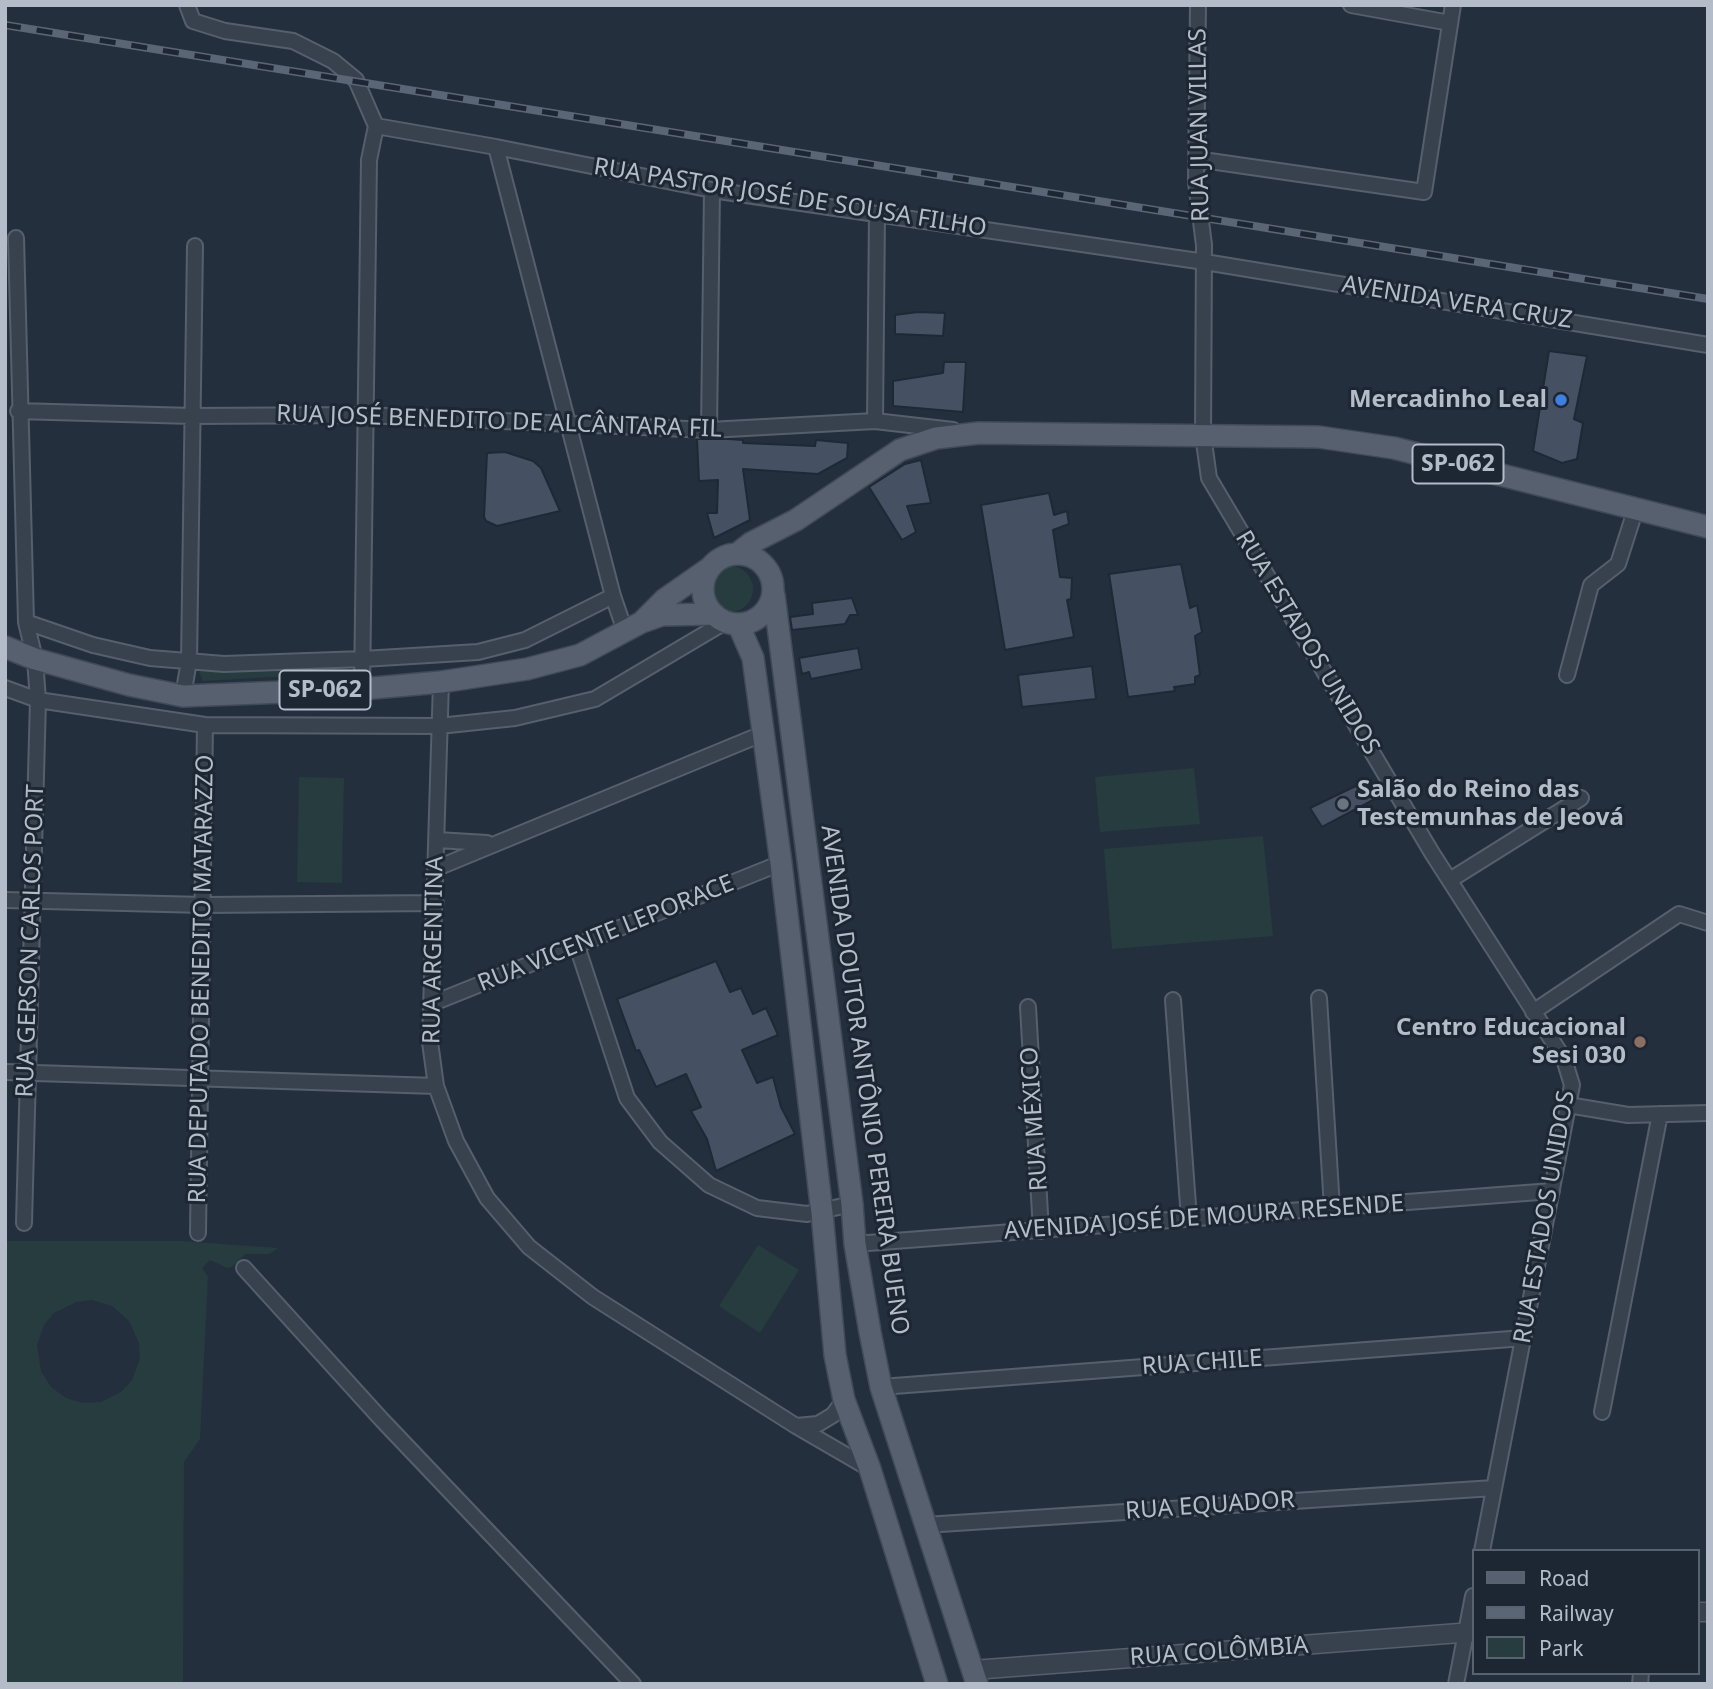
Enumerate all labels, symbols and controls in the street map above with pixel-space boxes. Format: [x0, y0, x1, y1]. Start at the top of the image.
street label: RUA JUAN VILLAS [1184, 28, 1216, 222]
street label: RUA PASTOR JOSÉ DE SOUSA FILHO [591, 153, 989, 243]
street label: AVENIDA VERA CRUZ [1340, 271, 1574, 335]
place label: Mercadinho Leal [1349, 386, 1547, 414]
marker: Mercadinho Leal [1553, 392, 1569, 408]
street label: RUA JOSÉ BENEDITO DE ALCÂNTARA FIL [276, 400, 722, 444]
road number: SP-062 [1412, 445, 1504, 484]
street label: RUA ESTADOS UNIDOS [1229, 526, 1385, 760]
road number: SP-062 [280, 670, 370, 710]
street label: RUA DEPUTADO BENEDITO MATARAZZO [184, 754, 220, 1204]
place label: Salão do Reino das Testemunhas de Jeová [1357, 776, 1624, 832]
street label: RUA GERSON CARLOS PORT [11, 784, 51, 1098]
marker: Salão do Reino das Testemunhas de Jeová [1335, 796, 1351, 812]
street label: AVENIDA DOUTOR ANTÔNIO PEREIRA BUENO [814, 823, 914, 1337]
street label: RUA ARGENTINA [418, 856, 450, 1044]
street label: RUA VICENTE LEPORACE [474, 869, 738, 999]
place label: Centro Educacional Sesi 030 [1396, 1014, 1626, 1070]
marker: Centro Educacional Sesi 030 [1632, 1034, 1648, 1050]
street label: RUA MÉXICO [1016, 1046, 1054, 1192]
street label: RUA ESTADOS UNIDOS [1509, 1088, 1581, 1346]
street label: AVENIDA JOSÉ DE MOURA RESENDE [1003, 1190, 1405, 1246]
street label: RUA CHILE [1141, 1344, 1263, 1382]
street label: RUA EQUADOR [1124, 1486, 1296, 1526]
legend [1472, 1549, 1699, 1675]
text: Road [1539, 1564, 1589, 1592]
text: Railway [1539, 1599, 1614, 1627]
street label: RUA COLÔMBIA [1129, 1631, 1309, 1673]
text: Park [1539, 1634, 1583, 1662]

